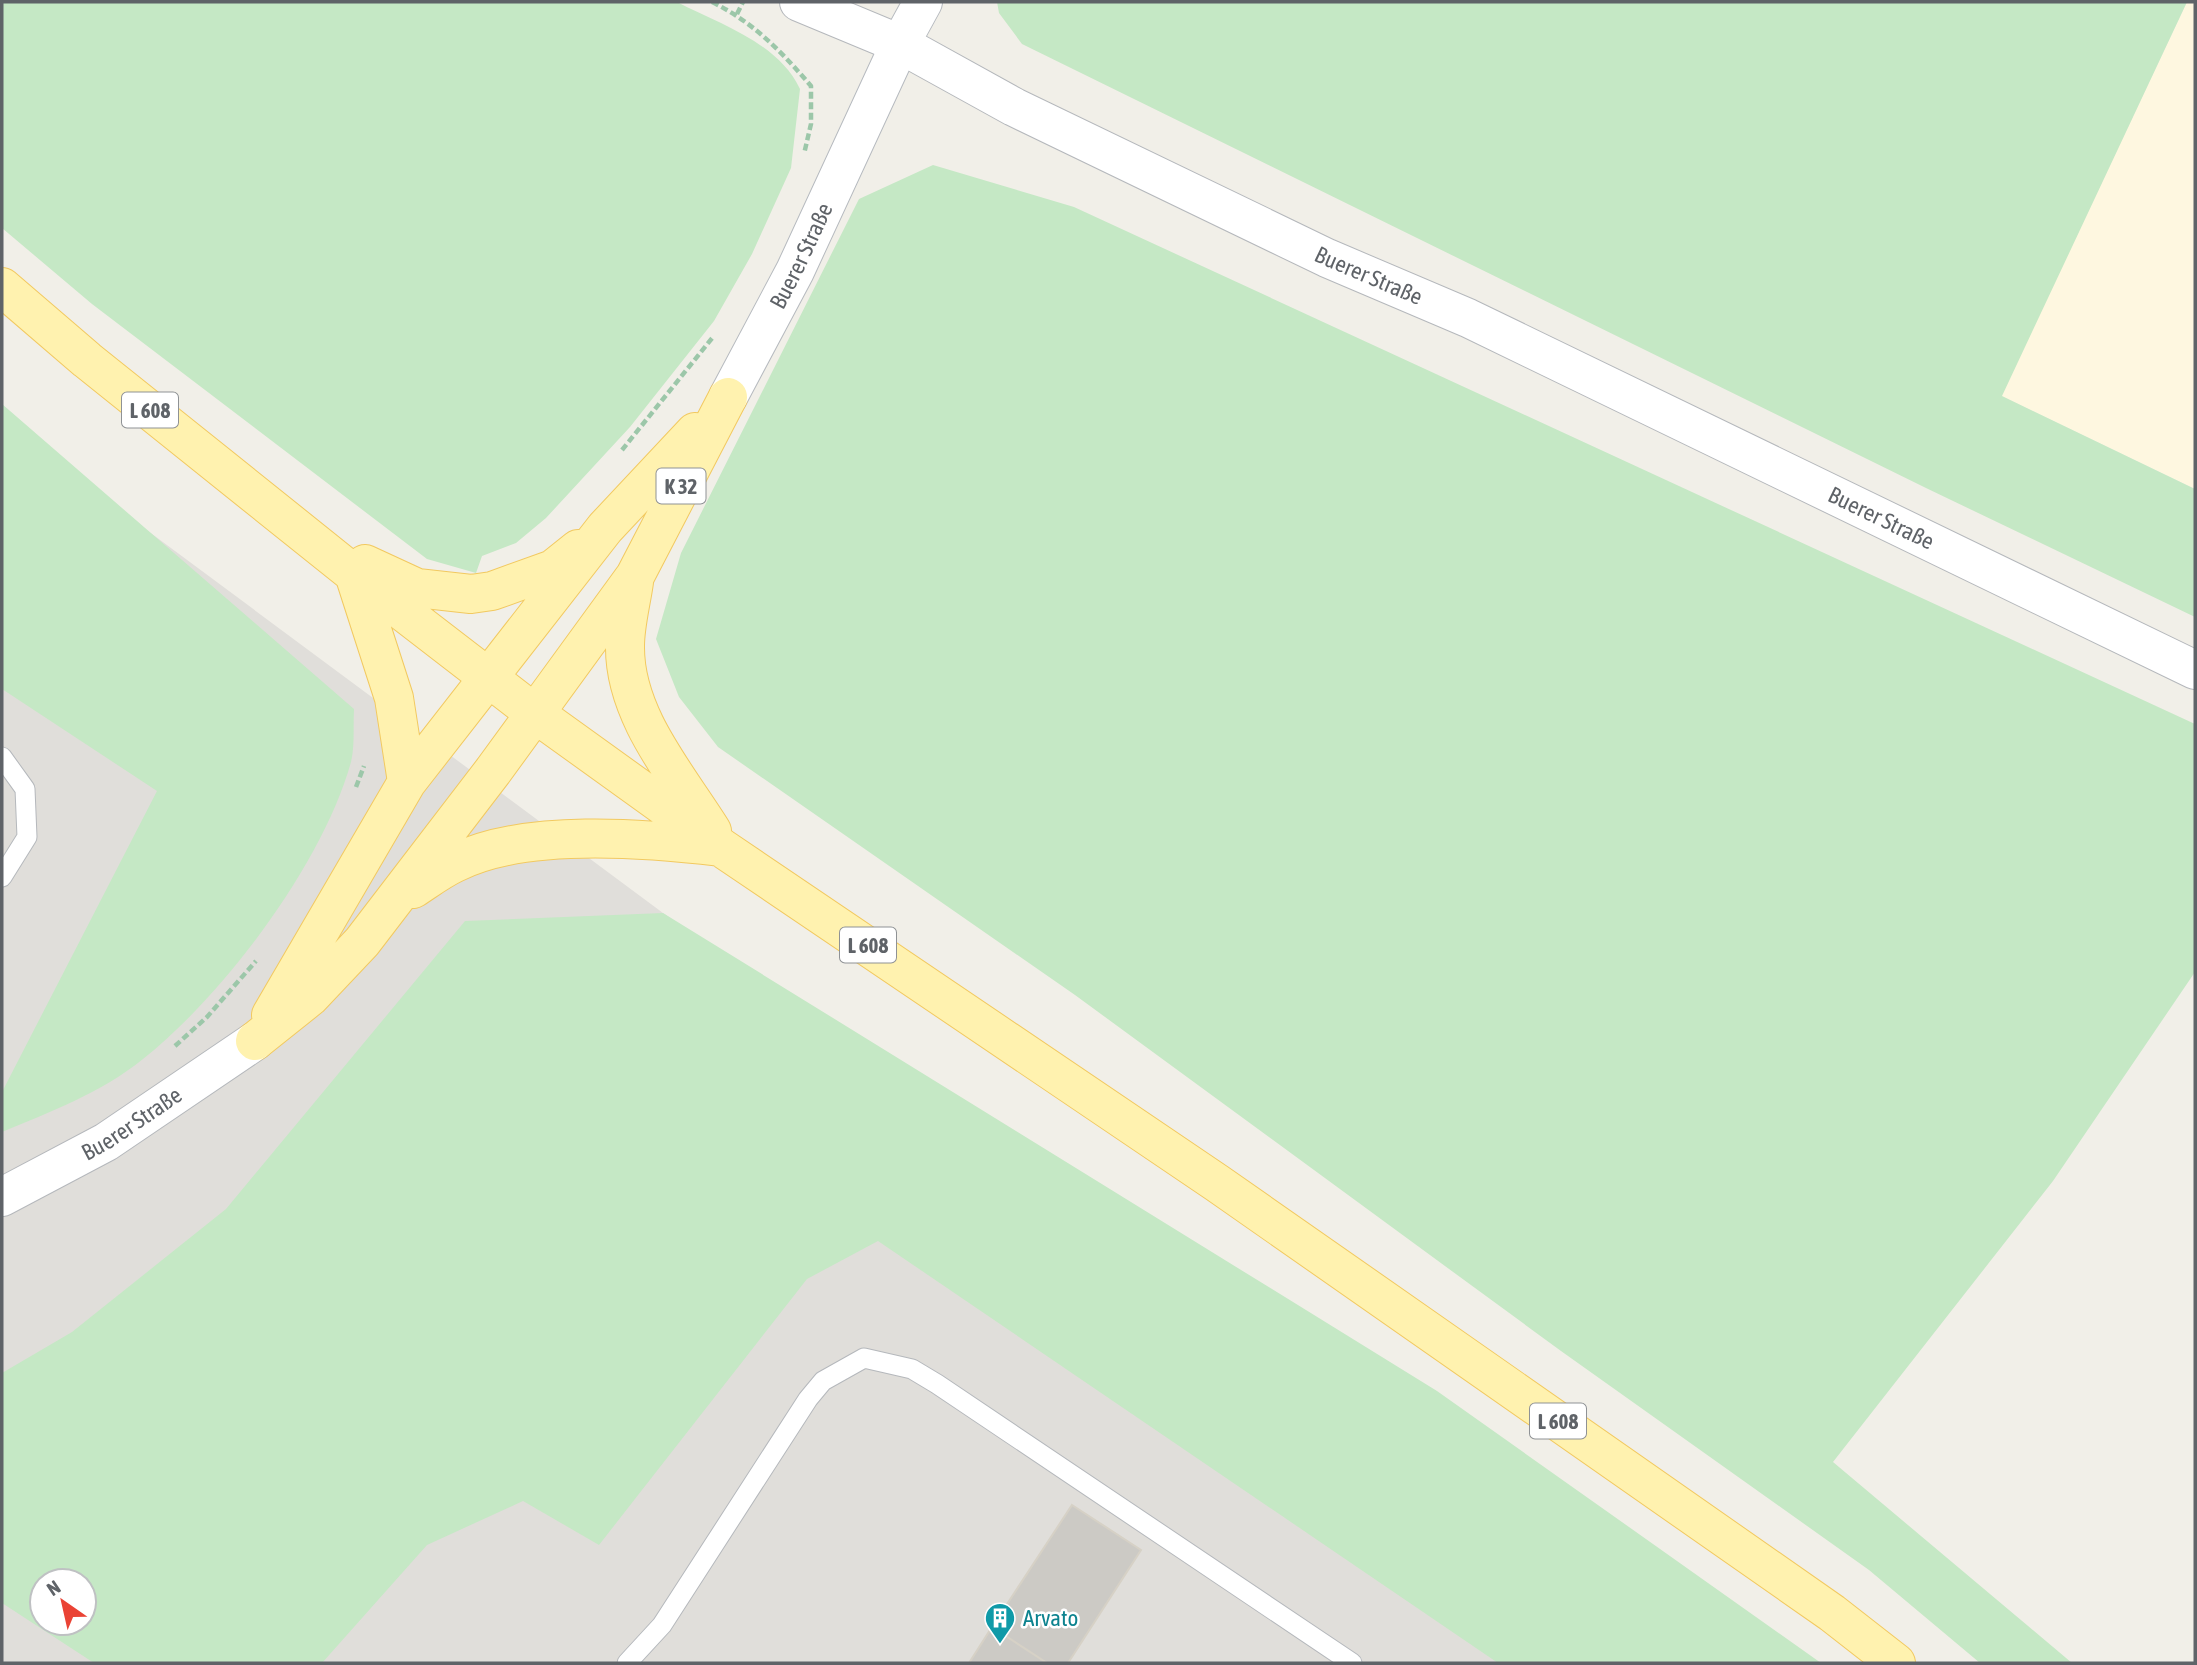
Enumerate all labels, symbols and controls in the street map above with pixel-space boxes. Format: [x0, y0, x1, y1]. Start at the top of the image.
street label: Buerer Straße [764, 199, 838, 313]
street label: Buerer Straße [1311, 241, 1426, 310]
road number: L 608 [122, 392, 178, 428]
road number: K 32 [656, 468, 706, 504]
street label: Buerer Straße [1824, 481, 1938, 555]
road number: L 608 [840, 928, 896, 962]
street label: Buerer Straße [77, 1082, 187, 1166]
road number: L 608 [1530, 1404, 1586, 1438]
north arrow [28, 1567, 98, 1637]
text: N [43, 1576, 64, 1600]
building icon: Arvato [983, 1601, 1017, 1645]
place label: Arvato [1023, 1605, 1078, 1631]

